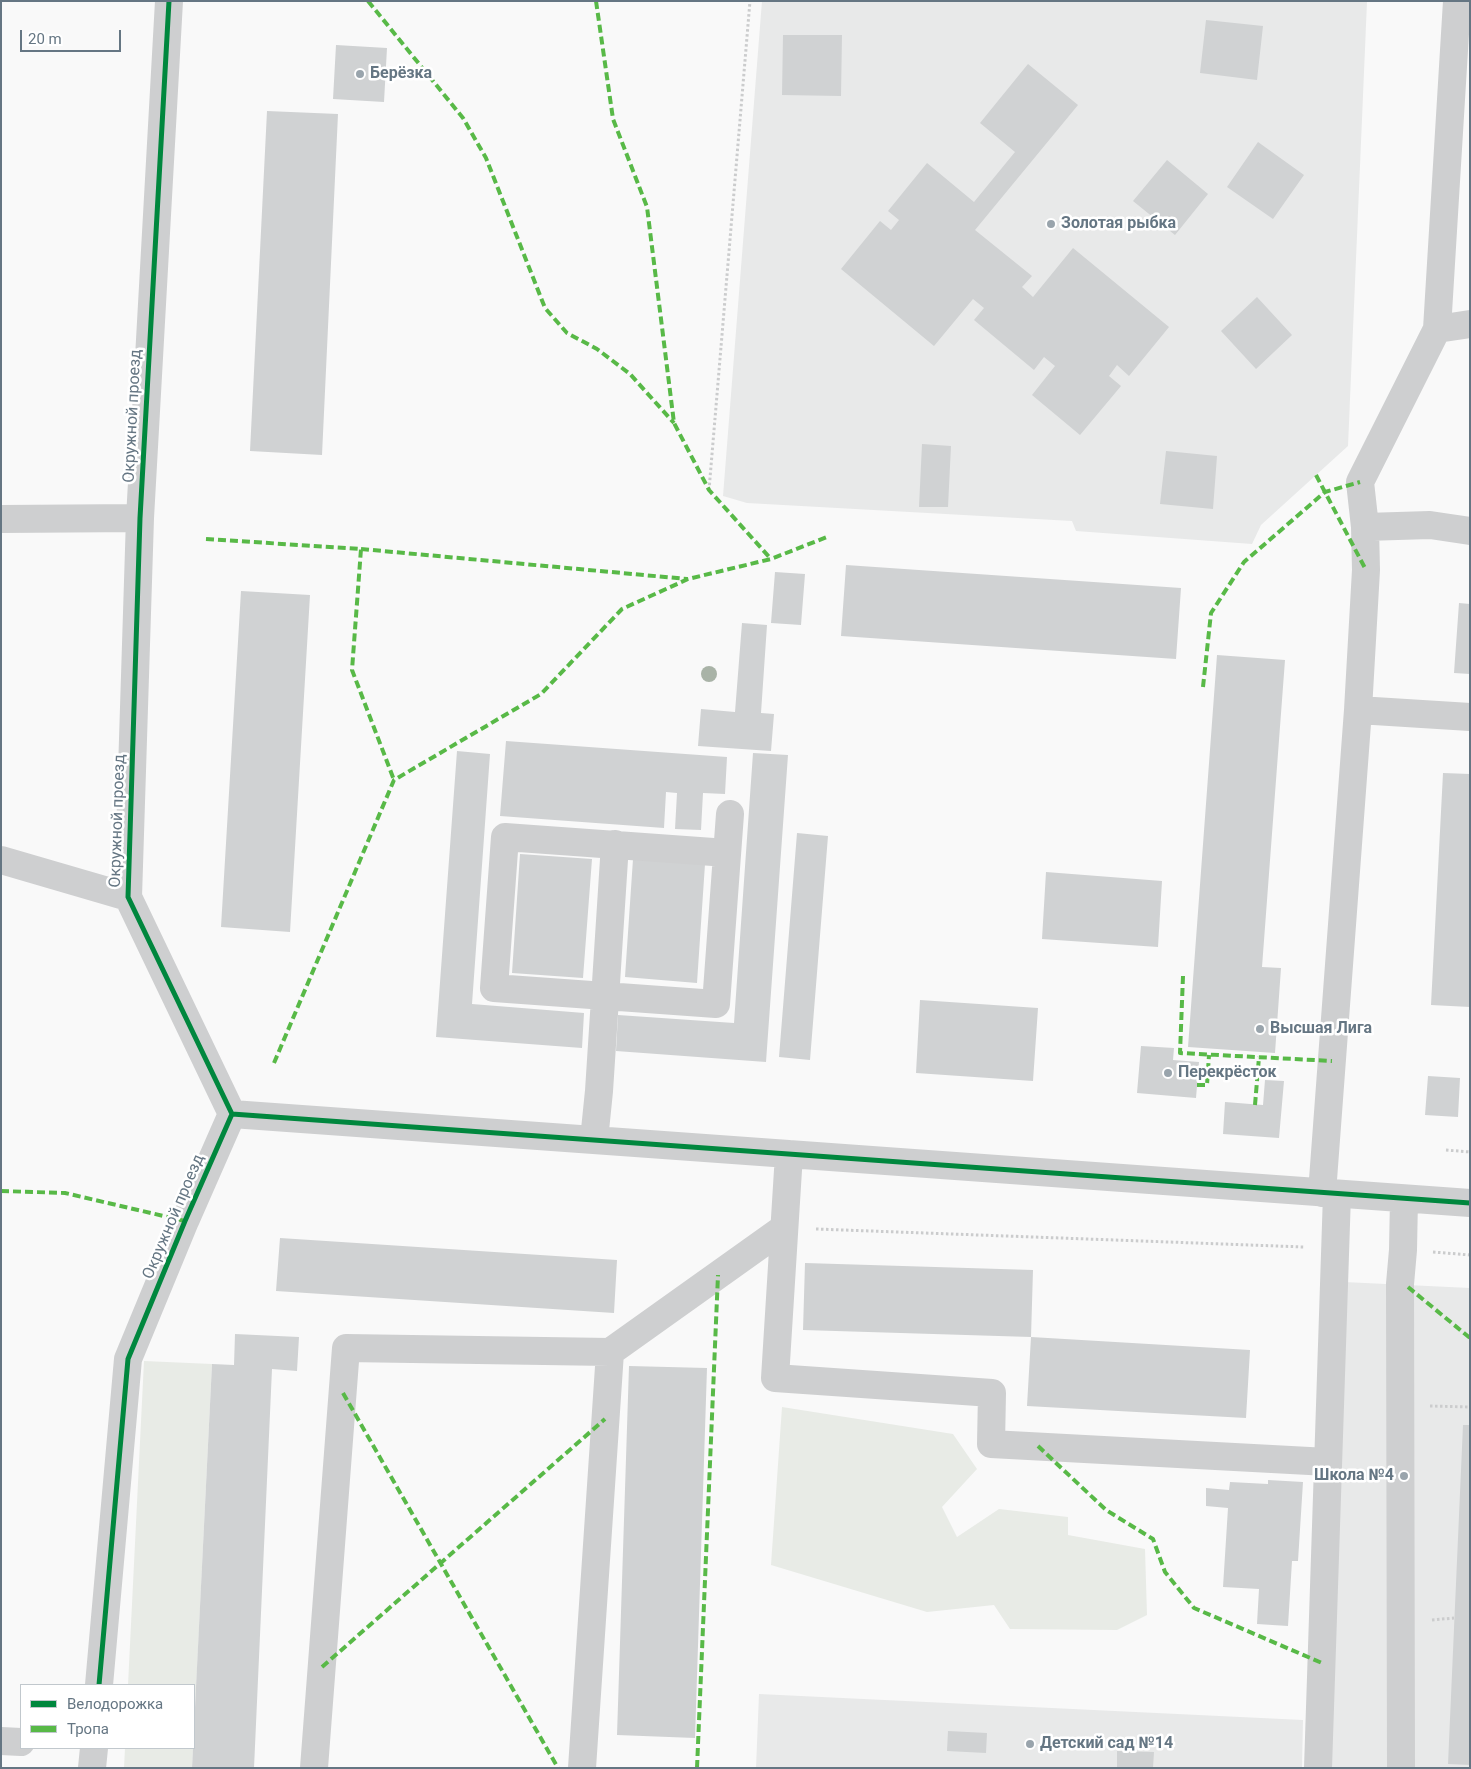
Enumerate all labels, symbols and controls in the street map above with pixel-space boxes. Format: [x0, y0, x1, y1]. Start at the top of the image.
scale bar [22, 20, 124, 52]
text: 20 m [28, 30, 62, 48]
place label: Берёзка [370, 64, 432, 84]
marker: Берёзка [354, 68, 366, 80]
place label: Золотая рыбка [1061, 214, 1176, 234]
marker: Золотая рыбка [1045, 218, 1057, 230]
street label: Окружной проезд [120, 349, 146, 483]
street label: Окружной проезд [106, 754, 130, 888]
place label: Высшая Лига [1270, 1019, 1372, 1039]
marker: Высшая Лига [1254, 1023, 1266, 1035]
place label: Перекрёсток [1178, 1063, 1277, 1083]
marker: Перекрёсток [1162, 1067, 1174, 1079]
street label: Окружной проезд [139, 1152, 209, 1282]
place label: Школа №4 [1314, 1466, 1394, 1486]
marker: Школа №4 [1398, 1470, 1410, 1482]
legend [20, 1684, 195, 1749]
text: Велодорожка [67, 1695, 163, 1713]
text: Тропа [67, 1720, 109, 1738]
place label: Детский сад №14 [1040, 1734, 1173, 1754]
marker: Детский сад №14 [1024, 1738, 1036, 1750]

